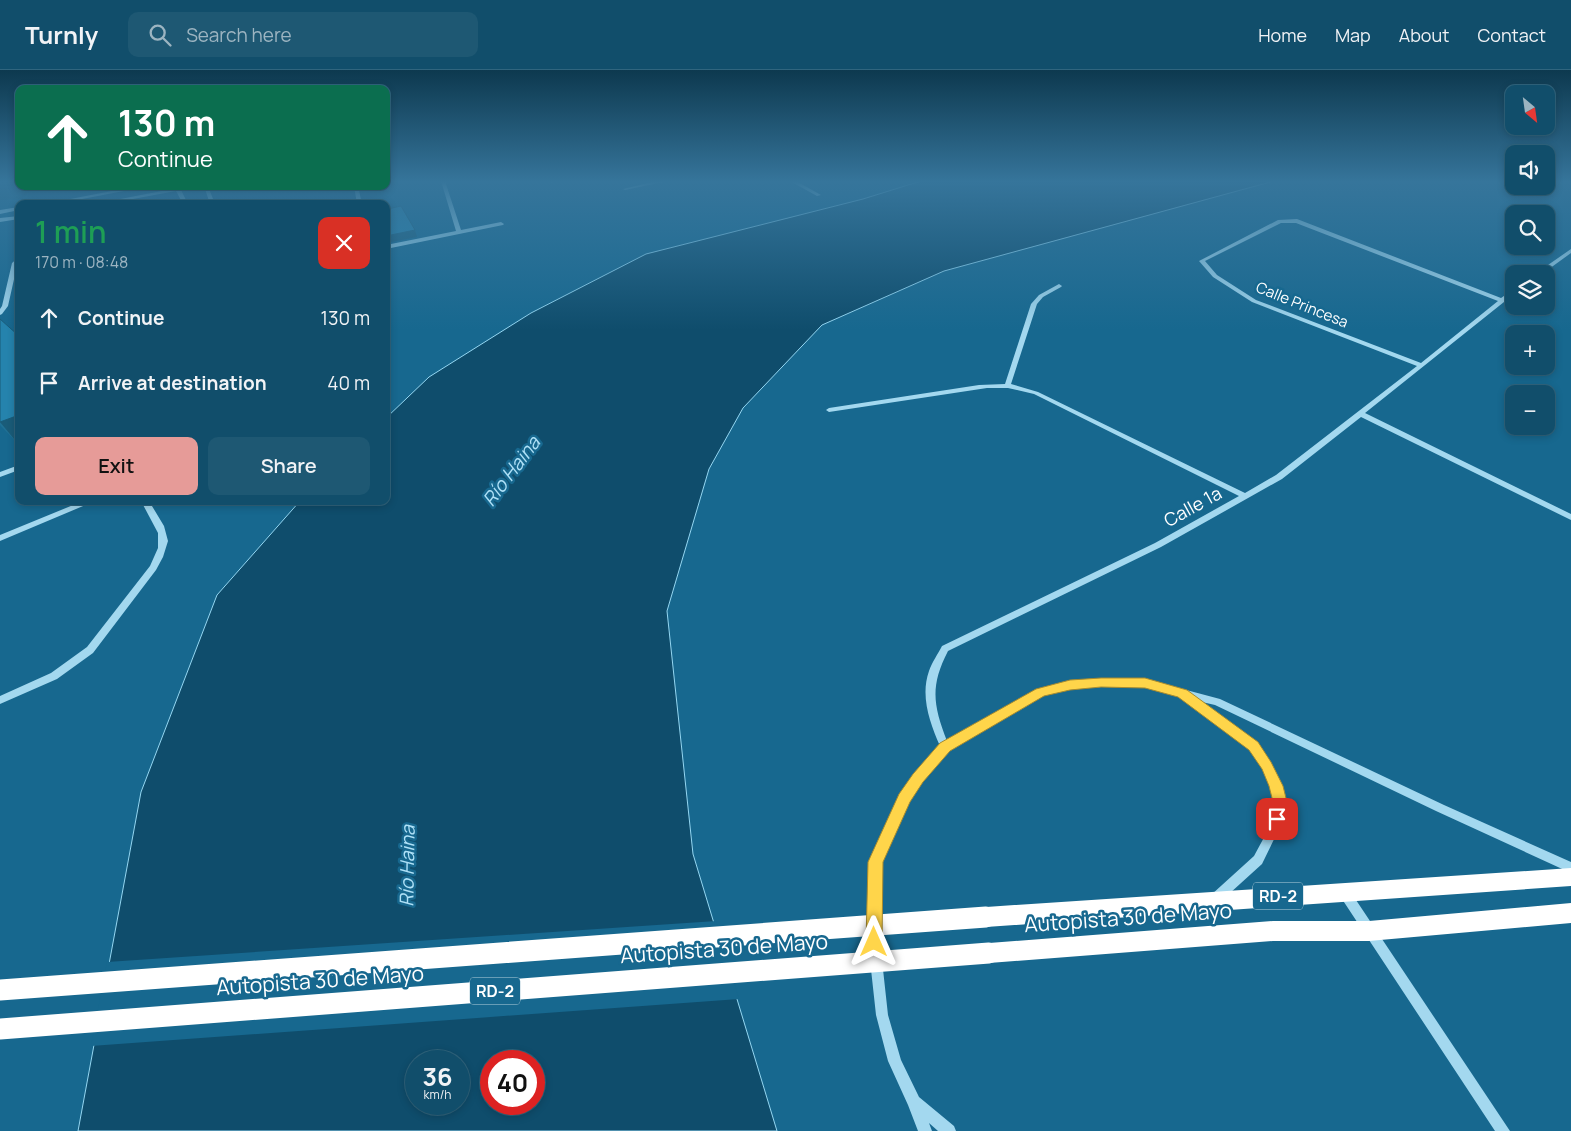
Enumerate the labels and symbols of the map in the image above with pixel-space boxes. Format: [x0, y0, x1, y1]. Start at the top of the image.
north arrow [1505, 85, 1555, 135]
street label: Calle Princesa [1253, 276, 1351, 333]
water label: Río Haina [476, 430, 547, 511]
street label: Calle 1a [1159, 480, 1226, 532]
pin [1256, 798, 1298, 840]
water label: Río Haina [393, 824, 421, 907]
road number: RD-2 [1253, 882, 1303, 909]
street label: Autopista 30 de Mayo [1023, 896, 1233, 938]
position arrow [847, 915, 899, 967]
street label: Autopista 30 de Mayo [619, 927, 829, 969]
street label: Autopista 30 de Mayo [215, 959, 425, 1001]
road number: RD-2 [470, 978, 520, 1004]
speed limit sign: 40 [480, 1050, 545, 1115]

